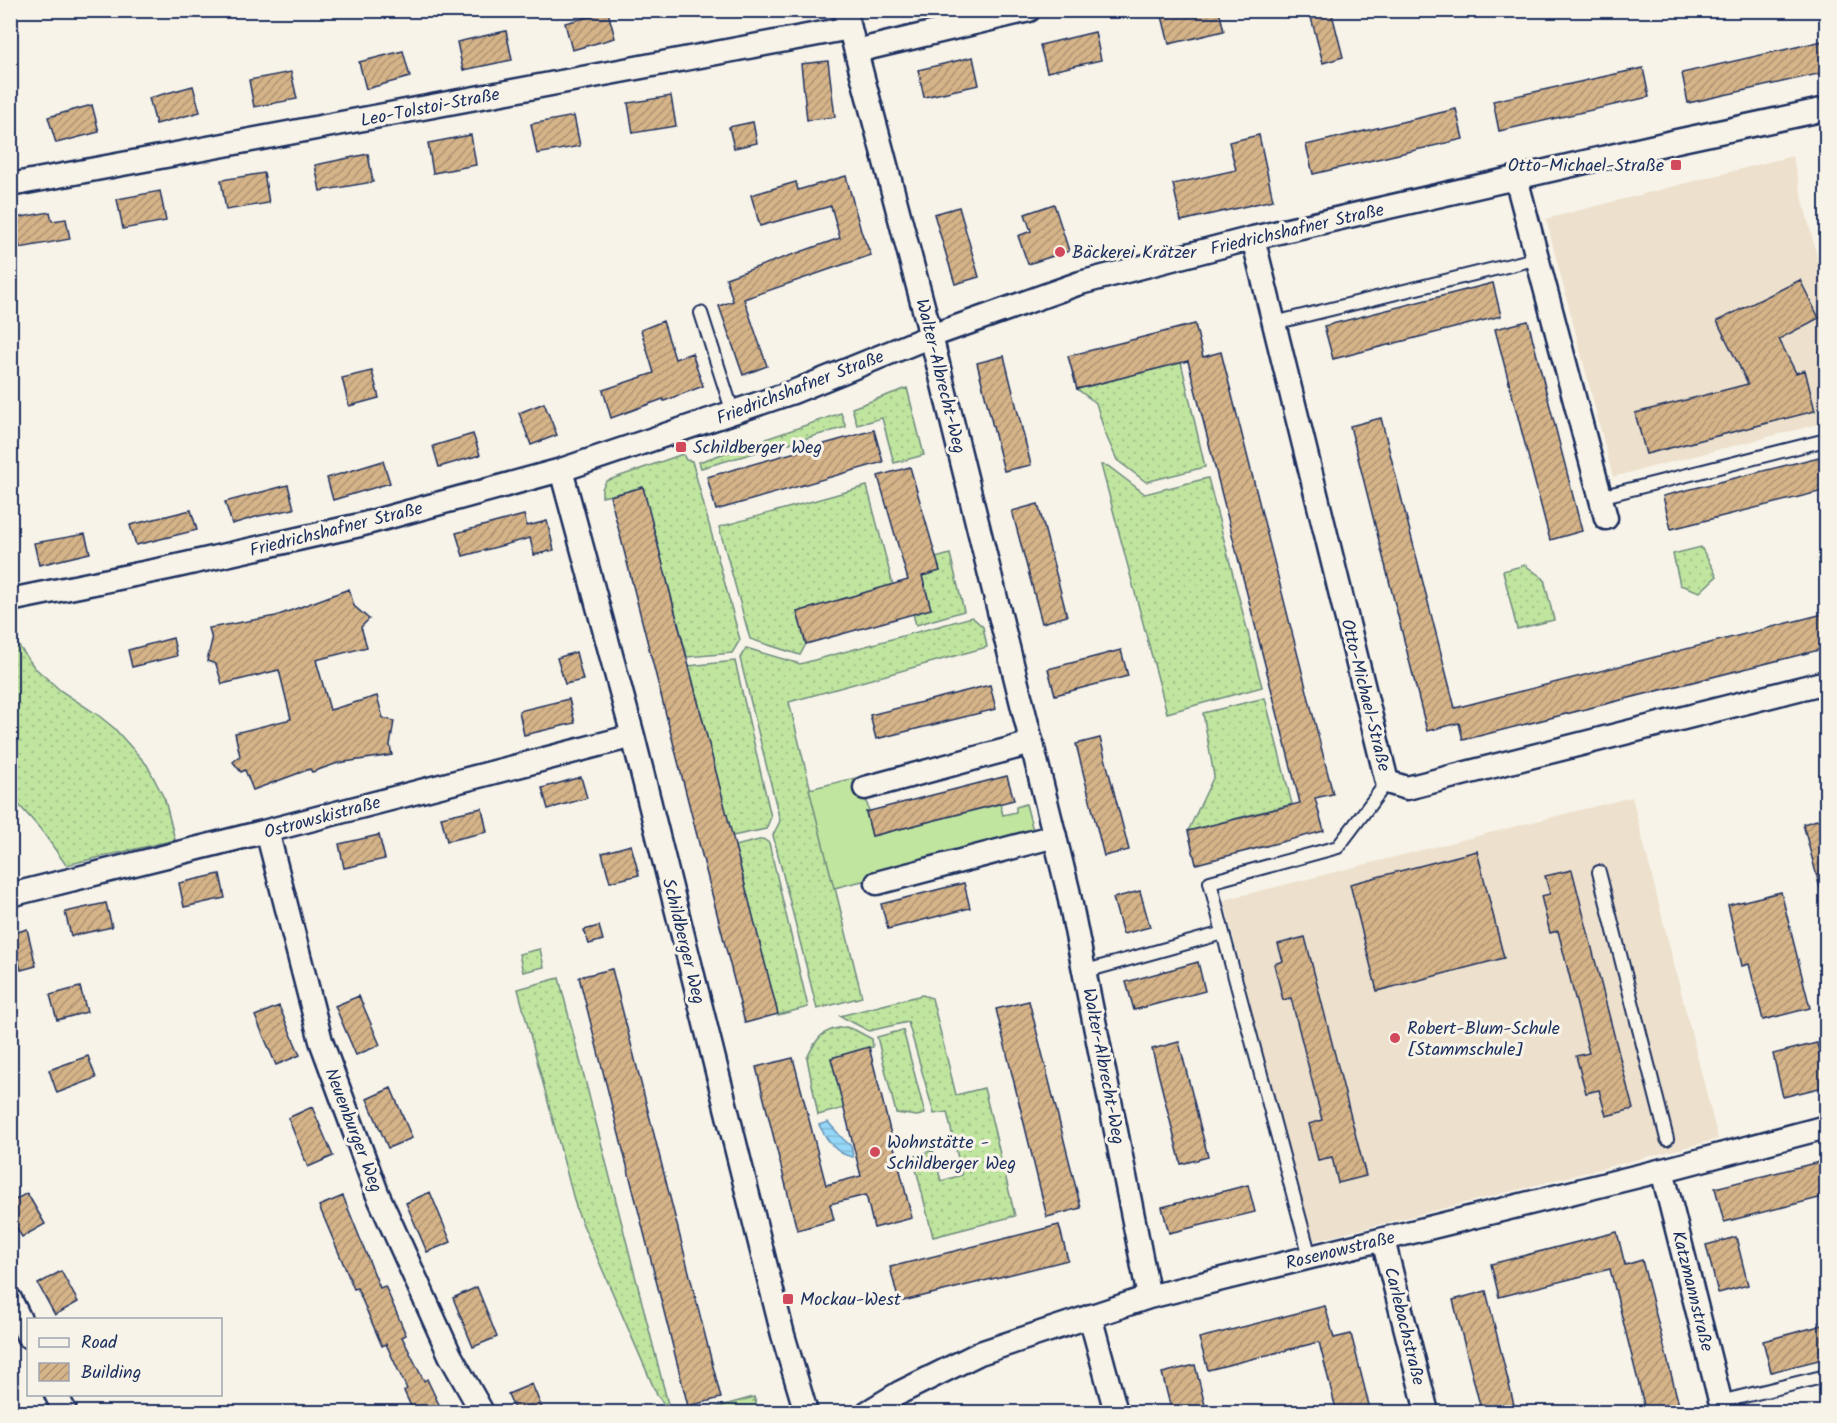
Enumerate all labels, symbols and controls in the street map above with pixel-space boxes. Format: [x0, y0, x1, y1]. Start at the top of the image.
street label: Leo-Tolstoi-Straße [358, 81, 502, 136]
place label: Otto-Michael-Straße [1508, 152, 1664, 181]
marker: Otto-Michael-Straße [1669, 158, 1683, 172]
street label: Friedrichshafner Straße [1208, 196, 1387, 265]
place label: Bäckerei Krätzer [1072, 239, 1197, 268]
marker: Bäckerei Krätzer [1053, 245, 1067, 259]
street label: Walter-Albrecht-Weg [906, 296, 973, 457]
street label: Friedrichshafner Straße [712, 343, 889, 434]
place label: Schildberger Weg [693, 434, 822, 463]
marker: Schildberger Weg [674, 440, 688, 454]
street label: Friedrichshafner Straße [247, 495, 426, 566]
street label: Otto-Michael-Straße [1332, 616, 1398, 775]
street label: Ostrowskistraße [261, 789, 384, 848]
street label: Schildberger Weg [653, 875, 712, 1007]
street label: Walter-Albrecht-Weg [1073, 986, 1132, 1147]
place label: Robert-Blum-Schule [Stammschule] [1407, 1015, 1560, 1065]
marker: Robert-Blum-Schule [Stammschule] [1388, 1031, 1402, 1045]
street label: Neuenburger Weg [316, 1064, 390, 1197]
place label: Wohnstätte - Schildberger Weg [887, 1129, 1016, 1179]
marker: Wohnstätte - Schildberger Weg [868, 1145, 882, 1159]
street label: Rosenowstraße [1283, 1224, 1398, 1279]
street label: Katzmannstraße [1663, 1228, 1721, 1355]
street label: Carlebachstraße [1375, 1264, 1432, 1389]
place label: Mockau-West [800, 1286, 902, 1315]
marker: Mockau-West [781, 1292, 795, 1306]
legend [27, 1318, 222, 1396]
text: Road [81, 1329, 118, 1358]
text: Building [81, 1359, 141, 1388]

